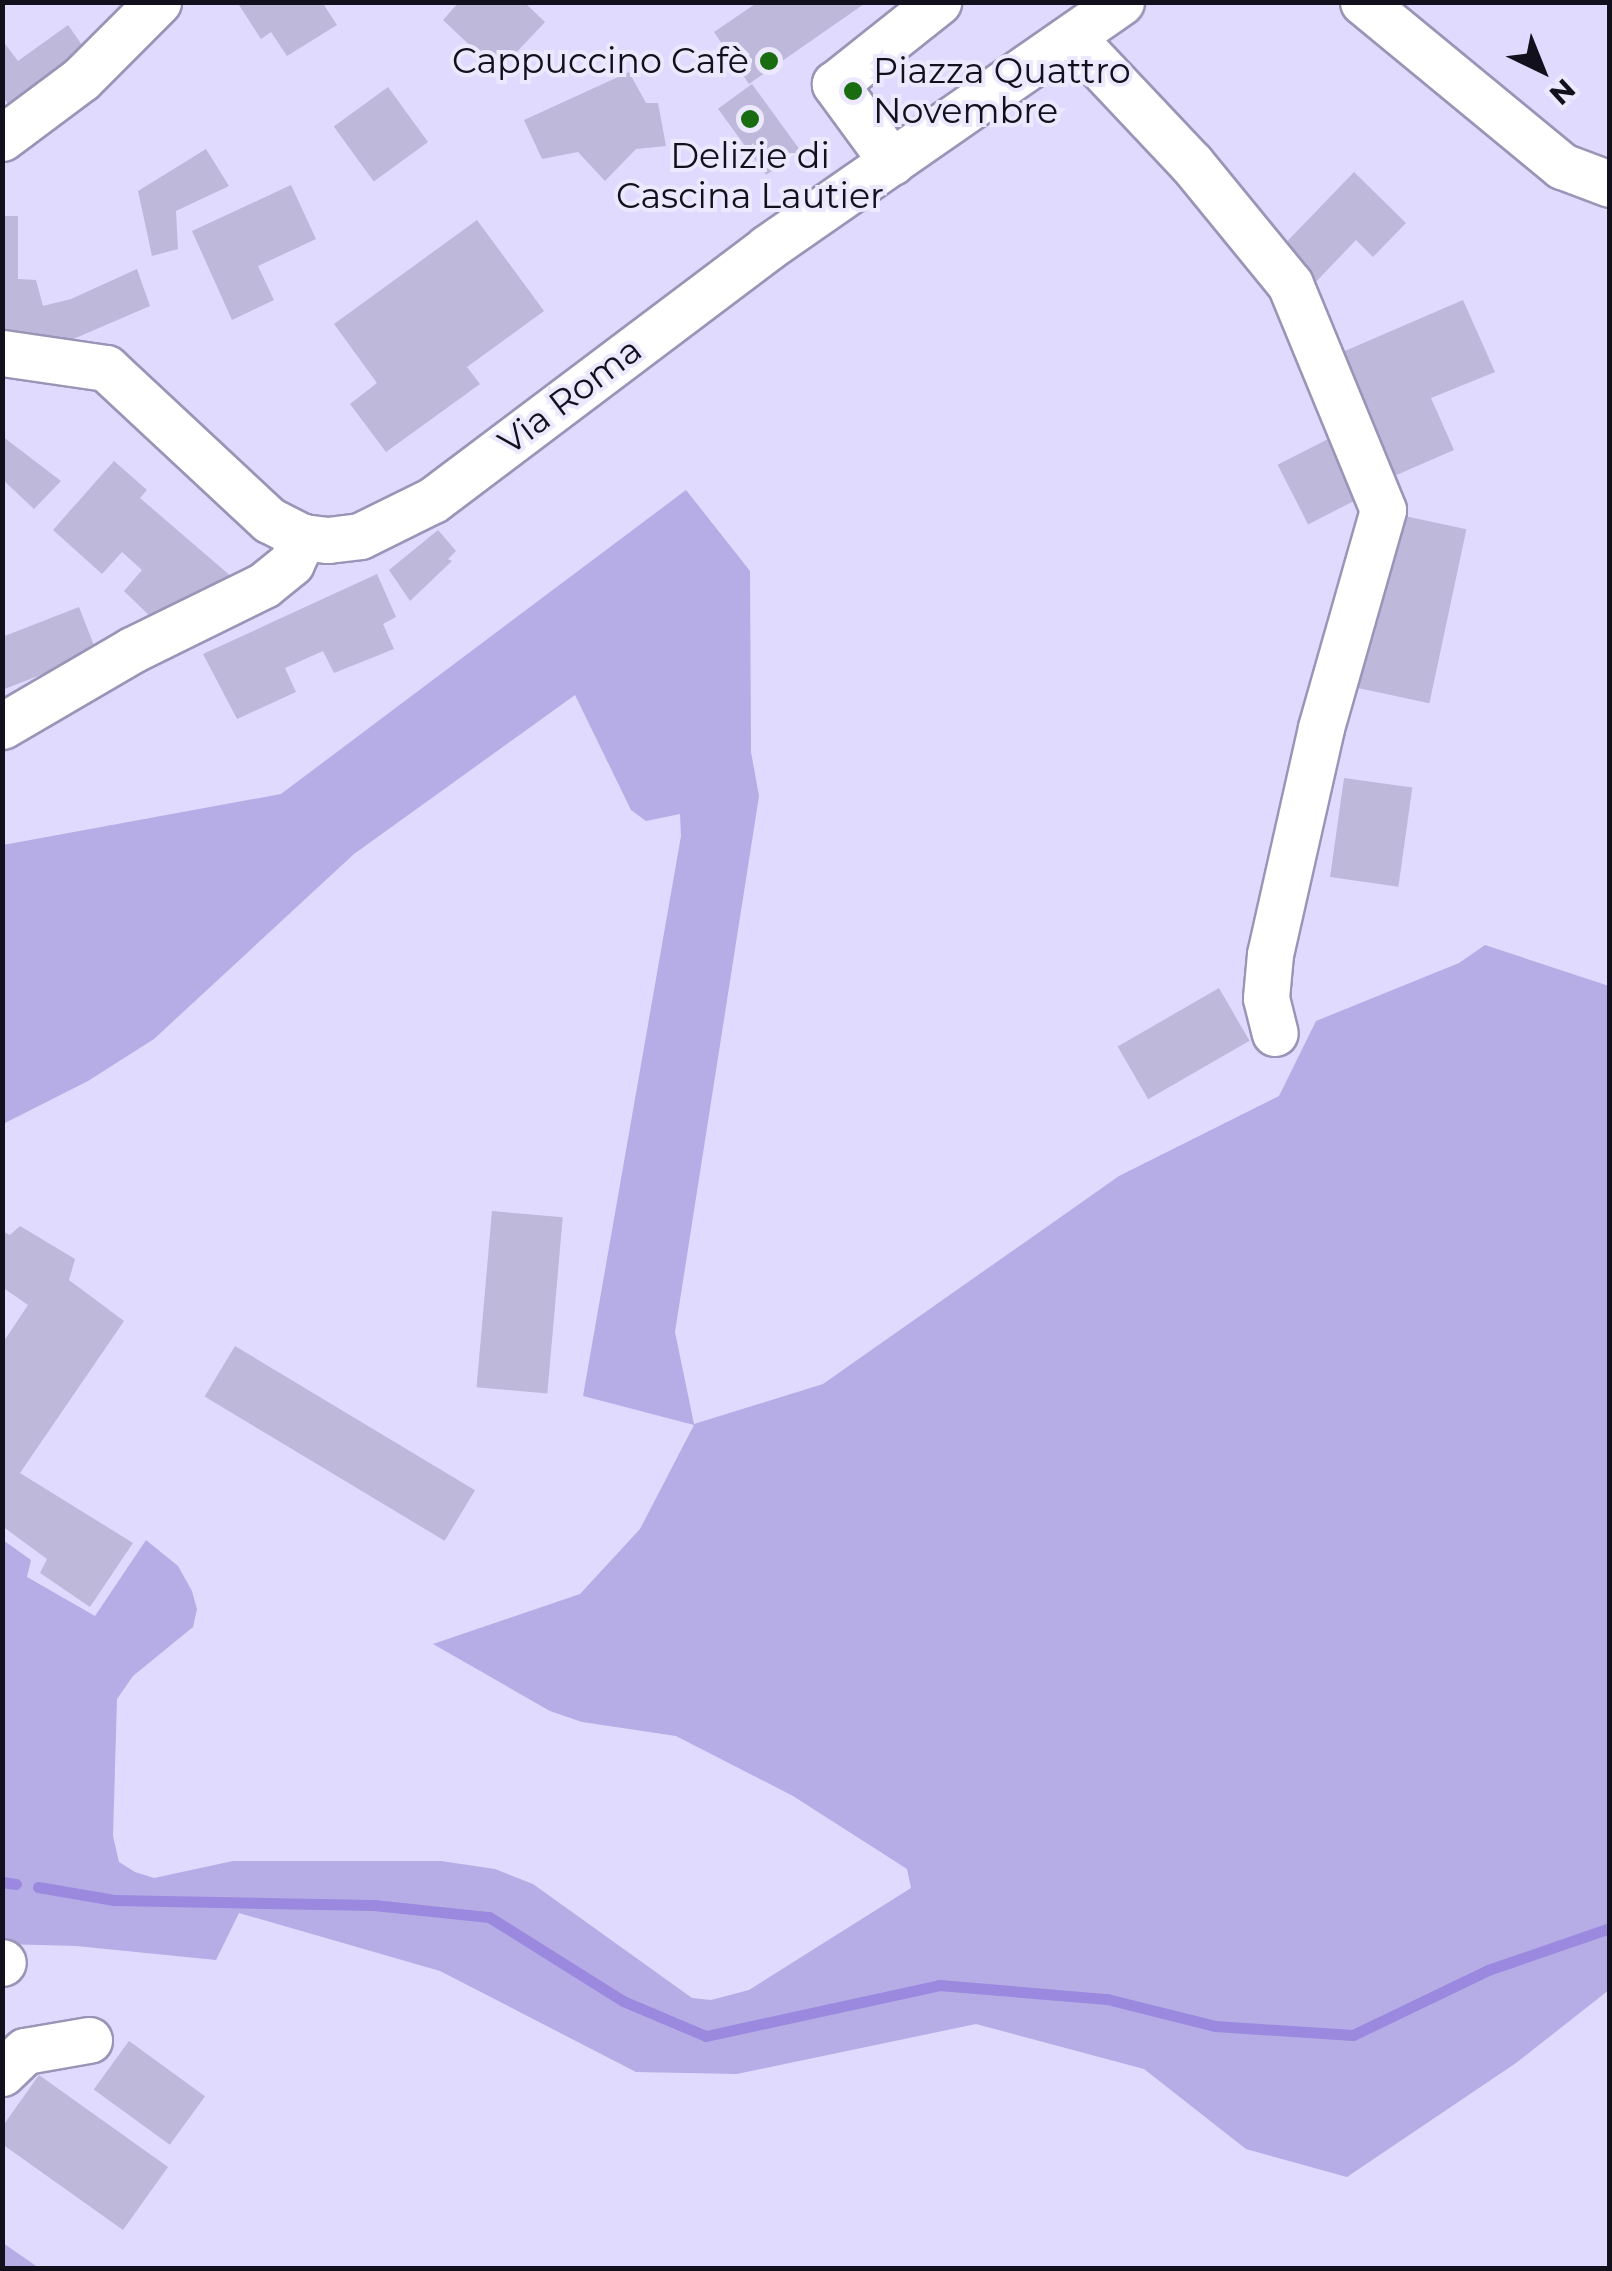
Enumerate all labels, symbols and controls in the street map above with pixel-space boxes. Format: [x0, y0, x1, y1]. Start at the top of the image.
north arrow [1492, 20, 1592, 120]
place label: Cappuccino Cafè [452, 40, 749, 82]
marker: Cappuccino Cafè [758, 50, 780, 72]
place label: Piazza Quattro Novembre [873, 50, 1131, 132]
text: N [1543, 72, 1582, 112]
marker: Piazza Quattro Novembre [842, 80, 864, 102]
marker: Delizie di Cascina Lautier [739, 108, 761, 130]
place label: Delizie di Cascina Lautier [616, 135, 884, 217]
street label: Via Roma [490, 329, 650, 463]

